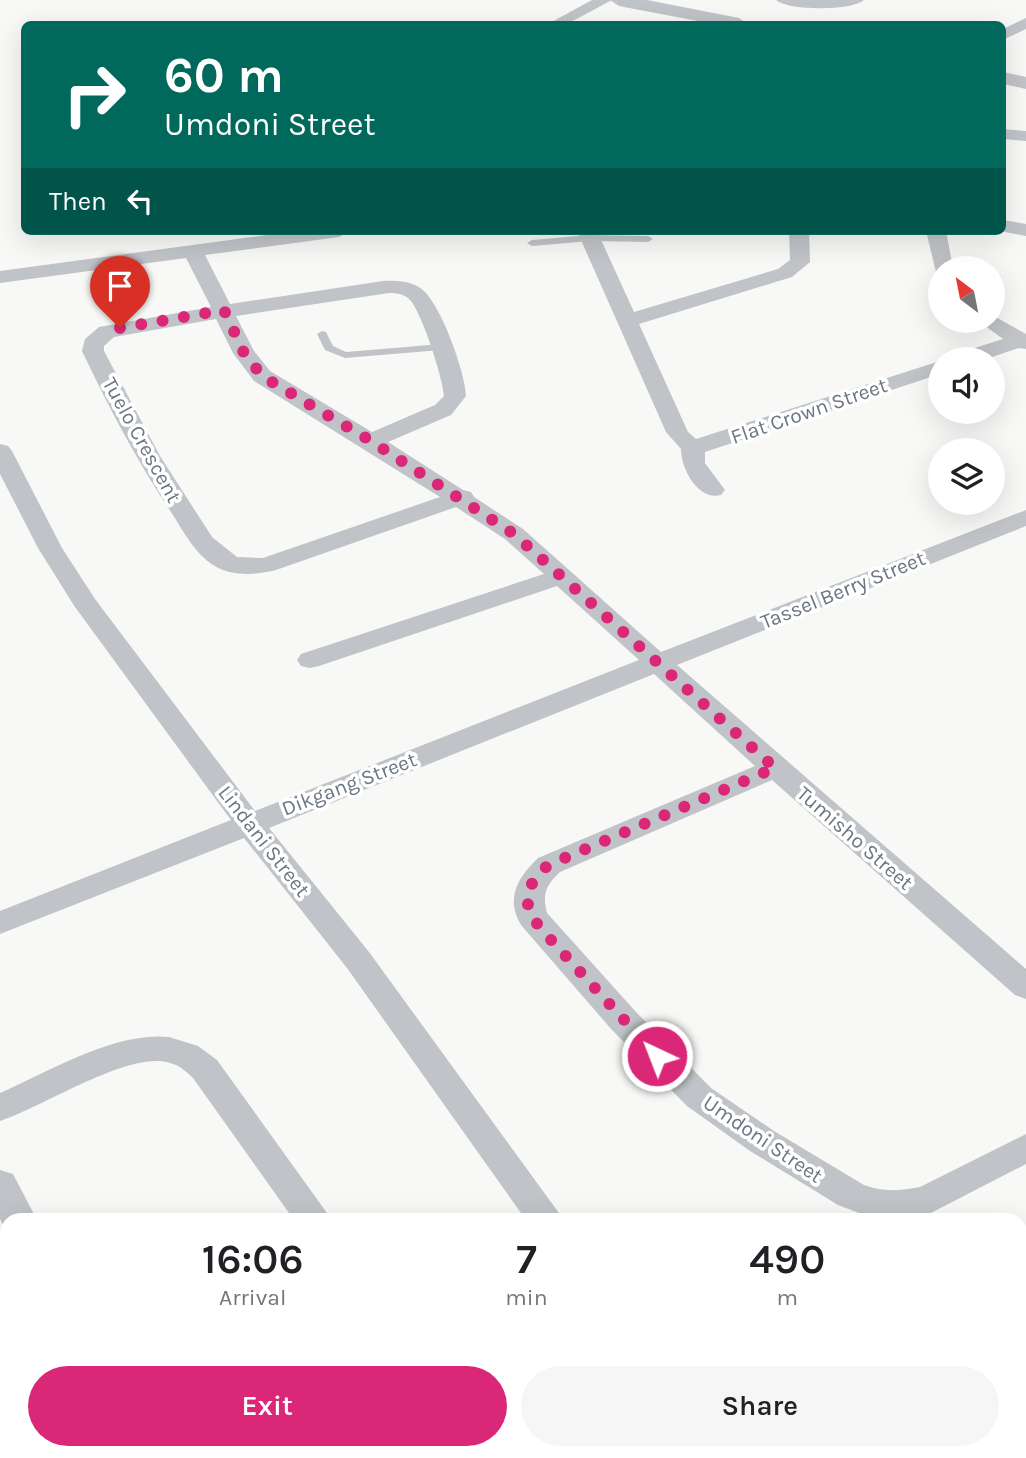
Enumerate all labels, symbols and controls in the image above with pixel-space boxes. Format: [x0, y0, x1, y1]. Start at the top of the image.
text: 60 m [164, 47, 284, 104]
icon: right [49, 49, 140, 140]
text: Umdoni Street [164, 106, 376, 143]
icon: left [121, 182, 159, 220]
text: Then [49, 186, 107, 217]
pin [90, 256, 150, 328]
north arrow [928, 256, 1004, 332]
map controls [928, 256, 1005, 515]
icon: arrive [101, 267, 139, 305]
button: sound [928, 347, 1005, 424]
street label: Tuelo Crescent [98, 373, 186, 507]
street label: Flat Crown Street [728, 373, 890, 449]
button: layers [928, 438, 1005, 515]
street label: Tassel Berry Street [757, 546, 929, 634]
street label: Dikgang Street [278, 747, 420, 821]
street label: Lindani Street [213, 781, 315, 901]
street label: Tumisho Street [792, 781, 918, 895]
position arrow [620, 1019, 694, 1093]
street label: Umdoni Street [699, 1090, 827, 1188]
text: 16:06 [202, 1234, 304, 1284]
text: 7 [516, 1234, 537, 1284]
text: 490 [749, 1234, 825, 1284]
text: Arrival [219, 1284, 286, 1311]
text: min [505, 1284, 548, 1311]
text: m [777, 1284, 798, 1311]
button: Exit [28, 1366, 507, 1446]
button: Share [521, 1366, 999, 1446]

